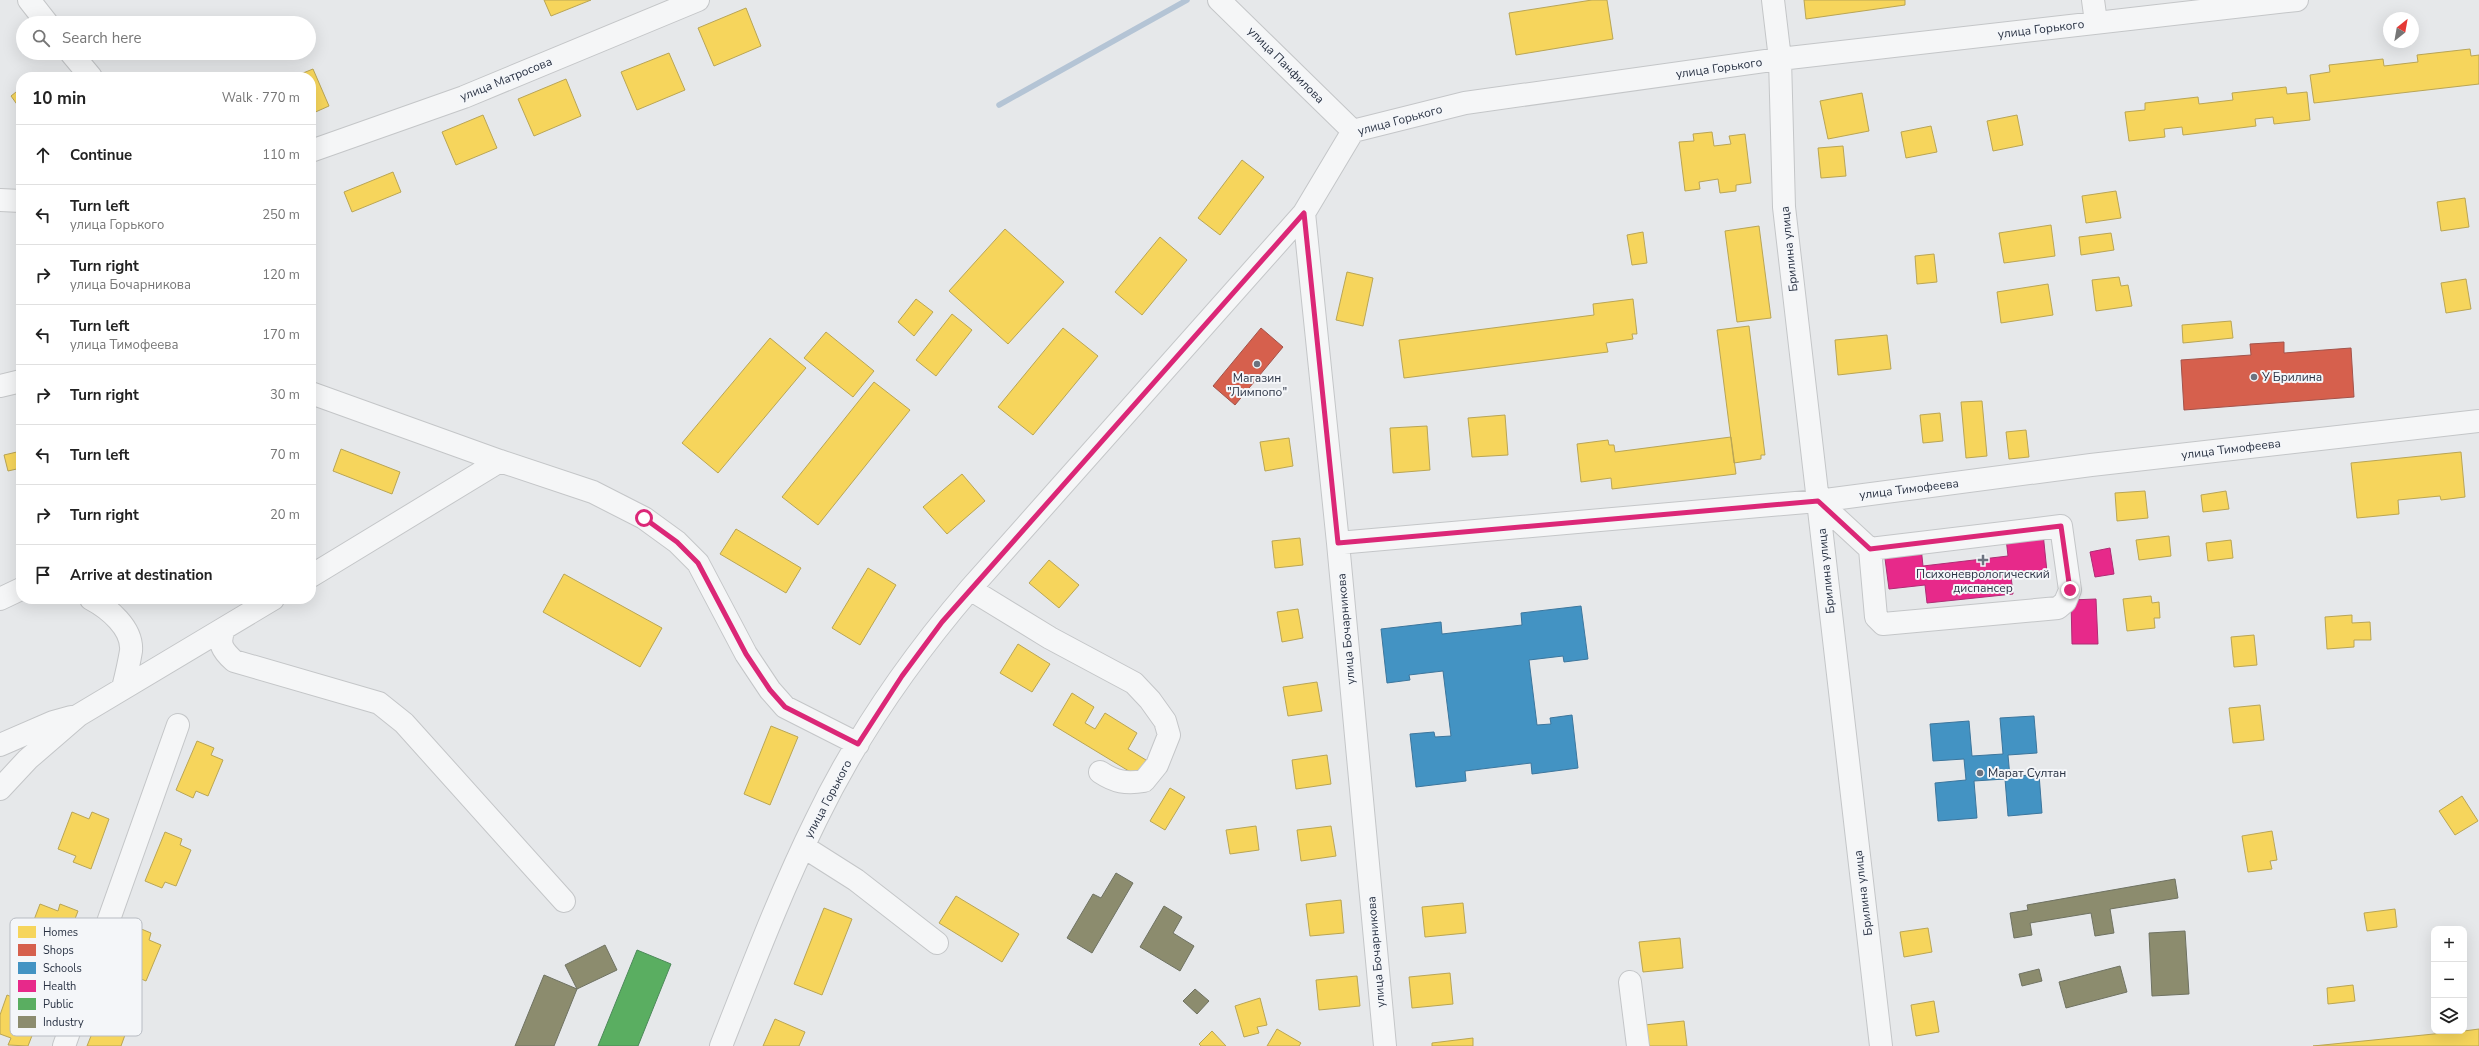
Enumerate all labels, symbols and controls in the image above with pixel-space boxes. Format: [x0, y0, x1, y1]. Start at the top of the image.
north arrow [2383, 12, 2419, 48]
search box [16, 16, 316, 60]
street label: улица Горького [1997, 16, 2085, 42]
street label: улица Панфилова [1244, 23, 1328, 107]
icon: search [30, 27, 52, 49]
text: Search here [62, 28, 142, 48]
street label: улица Матросова [458, 53, 554, 105]
street label: улица Горького [1675, 54, 1763, 82]
text: 10 min [32, 87, 86, 110]
text: Walk · 770 m [222, 89, 300, 107]
street label: улица Горького [1356, 101, 1444, 139]
icon: ahead [32, 144, 54, 166]
text: Continue [70, 145, 132, 165]
text: 110 m [262, 146, 300, 164]
text: Turn left [70, 196, 129, 216]
icon: left [32, 204, 54, 226]
street label: Брилина улица [1777, 205, 1801, 293]
text: 250 m [262, 206, 300, 224]
text: улица Горького [70, 216, 164, 234]
text: Turn right [70, 256, 139, 276]
icon: right [32, 264, 54, 286]
text: 120 m [262, 266, 300, 284]
text: улица Бочарникова [70, 276, 191, 294]
text: Turn left [70, 316, 129, 336]
icon: left [32, 324, 54, 346]
text: 170 m [262, 326, 300, 344]
text: улица Тимофеева [70, 336, 179, 354]
marker: Магазин "Лимпопо" [1252, 359, 1262, 369]
place label: У Брилина [2261, 369, 2322, 385]
place label: Магазин "Лимпопо" [1227, 370, 1287, 400]
marker: У Брилина [2249, 372, 2259, 382]
icon: right [32, 384, 54, 406]
text: Turn right [70, 385, 139, 405]
text: 30 m [270, 386, 300, 404]
street label: улица Тимофеева [2180, 435, 2282, 463]
icon: left [32, 444, 54, 466]
text: Turn left [70, 445, 129, 465]
text: 70 m [270, 446, 300, 464]
street label: улица Тимофеева [1858, 475, 1960, 503]
icon: right [32, 504, 54, 526]
text: Turn right [70, 505, 139, 525]
text: 20 m [270, 506, 300, 524]
route start [635, 509, 653, 527]
street label: Брилина улица [1814, 527, 1838, 615]
marker: Психоневрологический диспансер [1977, 554, 1989, 566]
icon: arrive [32, 564, 54, 586]
text: Arrive at destination [70, 565, 213, 585]
place label: Психоневрологический диспансер [1916, 566, 2050, 596]
street label: улица Бочарникова [1333, 573, 1359, 685]
route end [2061, 581, 2079, 599]
street label: улица Горького [800, 757, 856, 841]
place label: Марат Султан [1988, 765, 2066, 781]
marker: Марат Султан [1975, 768, 1985, 778]
street label: Брилина улица [1850, 849, 1876, 937]
street label: улица Бочарникова [1363, 896, 1389, 1008]
legend [10, 918, 142, 1036]
text: Homes [43, 925, 78, 940]
map controls [2431, 926, 2467, 1034]
button: + [2431, 926, 2467, 962]
text: Shops [43, 943, 74, 958]
text: Schools [43, 961, 82, 976]
button: − [2431, 962, 2467, 998]
text: Health [43, 979, 76, 994]
text: Public [43, 997, 73, 1012]
button: layers [2431, 998, 2467, 1034]
text: Industry [43, 1015, 84, 1030]

